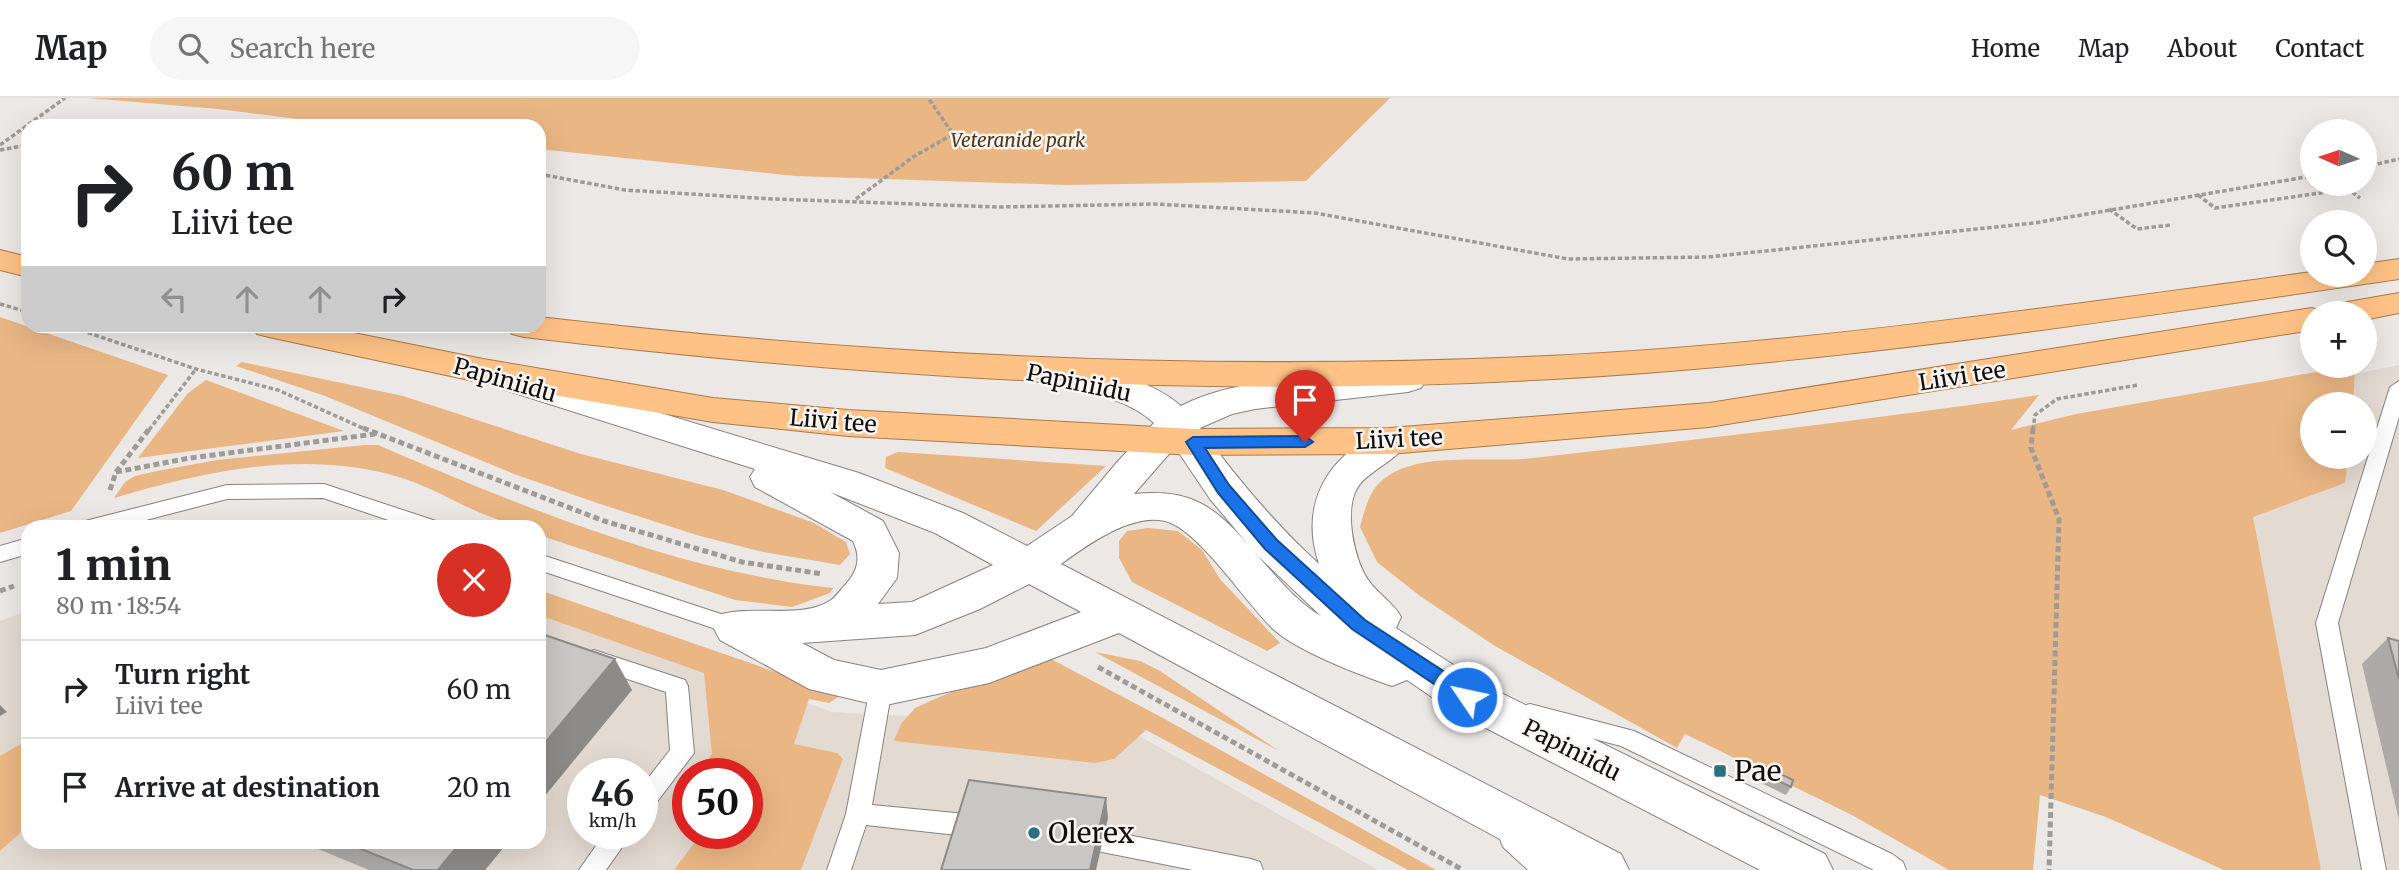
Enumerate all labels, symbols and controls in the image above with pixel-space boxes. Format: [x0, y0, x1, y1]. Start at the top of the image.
search box [150, 17, 640, 80]
text: Map [35, 28, 108, 69]
icon: search [174, 29, 212, 67]
text: Search here [230, 32, 375, 65]
text: Home [1971, 33, 2040, 64]
text: Map [2078, 33, 2129, 64]
text: About [2167, 33, 2237, 64]
text: Contact [2275, 33, 2364, 64]
north arrow [2300, 119, 2376, 196]
map controls [2300, 119, 2377, 469]
park label: Veteranide park [951, 128, 1086, 152]
text: 60 m [171, 142, 294, 203]
icon: right [56, 147, 147, 238]
text: Liivi tee [171, 203, 293, 243]
button: search [2300, 210, 2377, 287]
icon: left [155, 280, 193, 318]
icon: ahead [228, 280, 266, 318]
icon: ahead [301, 280, 339, 318]
icon: right [374, 280, 412, 318]
button: + [2300, 301, 2377, 378]
street label: Papiniidu [450, 351, 560, 408]
street label: Liivi tee [1916, 354, 2007, 397]
street label: Papiniidu [1024, 357, 1134, 408]
pin [1275, 370, 1335, 442]
icon: arrive [1286, 381, 1324, 419]
button: − [2300, 392, 2377, 469]
street label: Liivi tee [788, 402, 878, 439]
street label: Liivi tee [1354, 422, 1443, 455]
text: 1 min [56, 539, 171, 591]
button: close [437, 543, 511, 617]
text: 80 m · 18:54 [56, 591, 181, 620]
text: Turn right [115, 658, 250, 691]
position arrow [1430, 660, 1504, 734]
icon: right [56, 670, 94, 708]
text: 60 m [447, 673, 511, 706]
text: Liivi tee [115, 691, 203, 720]
street label: Papiniidu [1518, 713, 1626, 787]
place label: Pae [1734, 753, 1781, 789]
speed limit sign: 50 [672, 758, 763, 849]
marker: Pae [1712, 763, 1728, 779]
icon: arrive [56, 768, 94, 806]
text: Arrive at destination [115, 771, 380, 804]
text: 20 m [447, 771, 511, 804]
text: 46 [591, 772, 634, 816]
text: km/h [589, 809, 636, 832]
place label: Olerex [1048, 815, 1135, 851]
marker: Olerex [1026, 825, 1042, 841]

